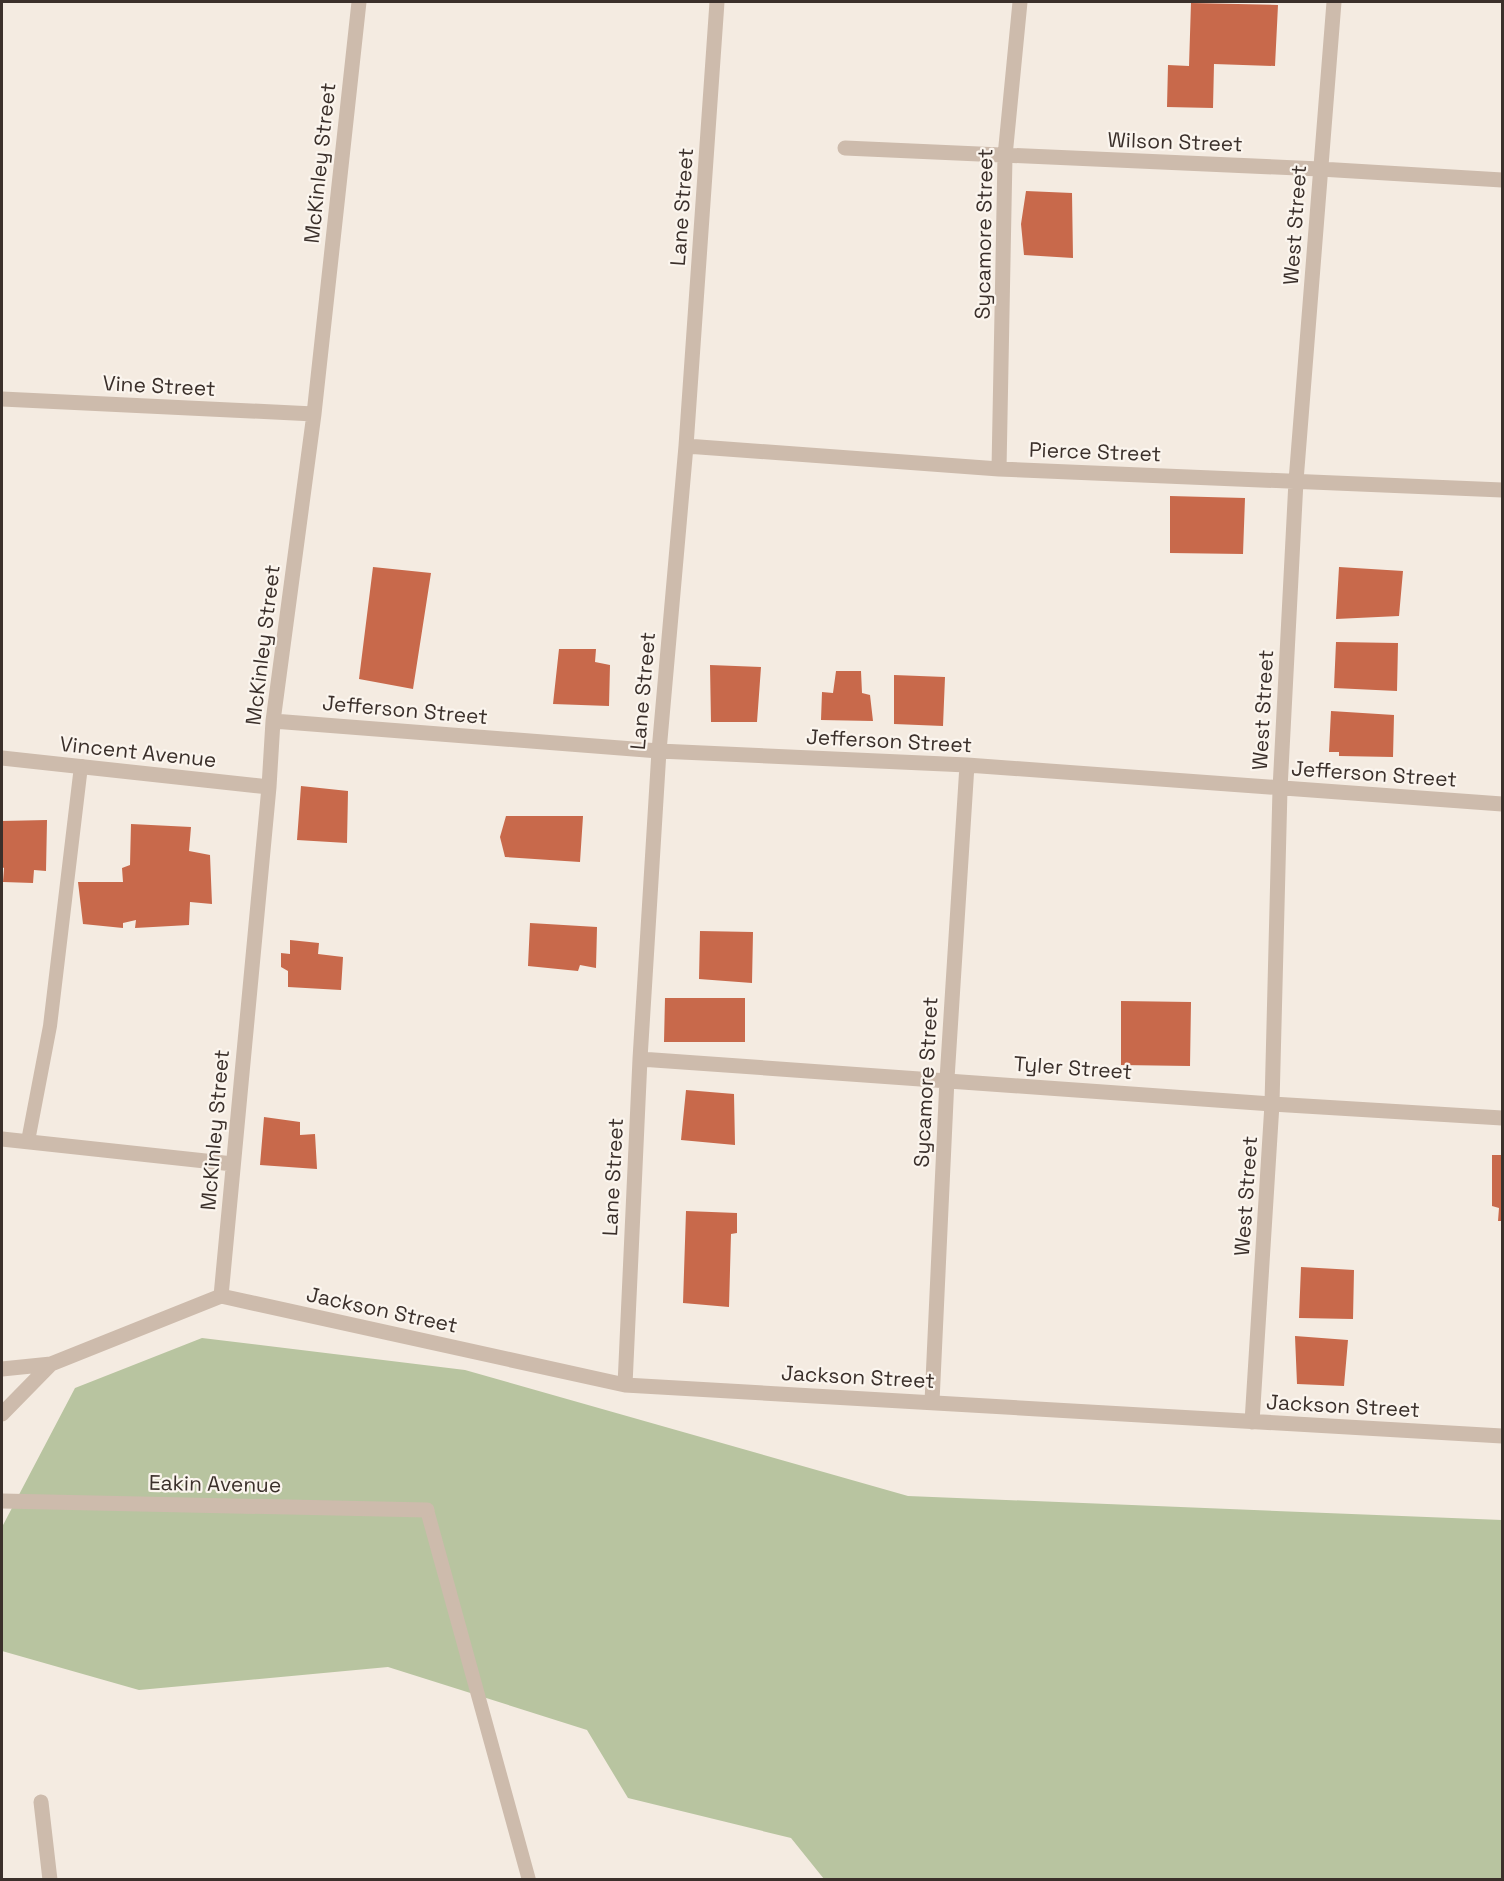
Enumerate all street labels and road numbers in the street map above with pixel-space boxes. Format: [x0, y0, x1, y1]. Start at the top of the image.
street label: McKinley Street [298, 81, 341, 245]
street label: Wilson Street [1107, 126, 1243, 157]
street label: Lane Street [664, 147, 699, 267]
street label: Sycamore Street [969, 148, 998, 320]
street label: West Street [1277, 164, 1312, 286]
street label: Vine Street [102, 369, 216, 402]
street label: Pierce Street [1028, 436, 1162, 467]
street label: McKinley Street [239, 563, 286, 727]
street label: Lane Street [624, 631, 661, 751]
street label: West Street [1246, 649, 1279, 771]
street label: Jefferson Street [321, 689, 489, 730]
street label: Jefferson Street [805, 723, 973, 758]
street label: Vincent Avenue [58, 730, 218, 773]
street label: Jefferson Street [1290, 754, 1458, 793]
street label: Sycamore Street [908, 996, 943, 1168]
street label: McKinley Street [194, 1048, 235, 1212]
street label: Tyler Street [1013, 1050, 1133, 1085]
street label: Lane Street [596, 1117, 629, 1237]
street label: West Street [1228, 1135, 1263, 1257]
street label: Jackson Street [304, 1280, 460, 1339]
street label: Jackson Street [781, 1359, 936, 1394]
street label: Jackson Street [1266, 1388, 1421, 1423]
street label: Eakin Avenue [149, 1469, 281, 1498]

